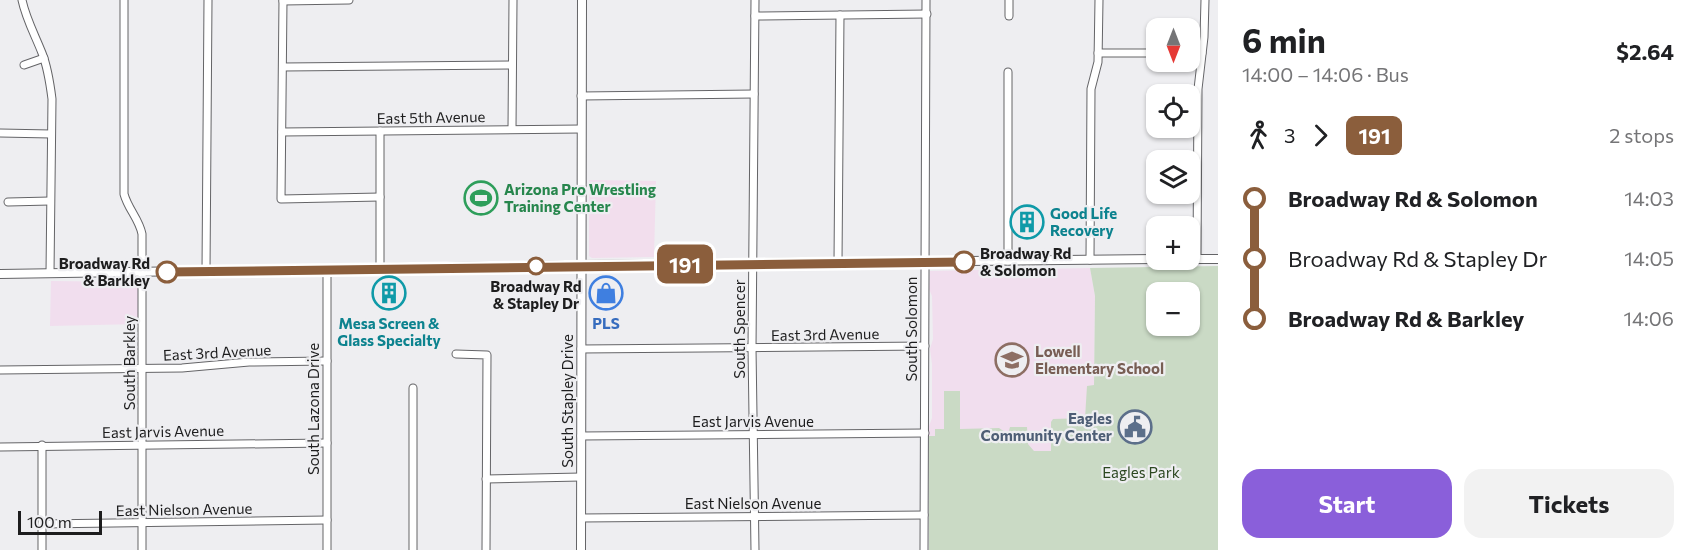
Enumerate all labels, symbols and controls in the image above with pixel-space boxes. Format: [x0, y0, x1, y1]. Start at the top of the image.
north arrow [1146, 18, 1200, 72]
map controls [1146, 18, 1200, 336]
text: 6 min [1242, 19, 1326, 60]
text: $2.64 [1616, 38, 1674, 65]
text: 14:00 – 14:06 · Bus [1242, 62, 1409, 86]
button: locate [1146, 84, 1200, 138]
street label: East 5th Avenue [376, 107, 486, 127]
icon: walk [1242, 119, 1275, 152]
icon: forward [1304, 119, 1337, 152]
text: 3 [1284, 123, 1295, 147]
text: 191 [1358, 123, 1390, 148]
text: 2 stops [1609, 123, 1674, 147]
button: layers [1146, 150, 1200, 204]
sports icon: Arizona Pro Wrestling Training Center [463, 180, 499, 216]
place label: Arizona Pro Wrestling Training Center [504, 180, 656, 215]
text: Broadway Rd & Solomon [1288, 185, 1538, 212]
text: 14:03 [1624, 186, 1674, 210]
building icon: Good Life Recovery [1009, 204, 1045, 240]
place label: Good Life Recovery [1050, 204, 1117, 239]
button: + [1146, 216, 1200, 270]
line badge: 191 [650, 244, 720, 284]
place label: Broadway Rd & Solomon [980, 244, 1071, 279]
text: Broadway Rd & Stapley Dr [1288, 245, 1547, 272]
text: 14:05 [1624, 246, 1674, 270]
marker: Broadway Rd & Solomon [953, 251, 975, 273]
text: 191 [669, 252, 701, 277]
place label: Broadway Rd & Barkley [59, 254, 151, 289]
marker: Broadway Rd & Stapley Dr [527, 257, 545, 275]
marker: Broadway Rd & Barkley [156, 261, 178, 283]
building icon: Mesa Screen & Glass Specialty [371, 275, 407, 311]
shop icon: PLS [588, 275, 624, 311]
place label: Broadway Rd & Stapley Dr [490, 277, 582, 312]
street label: South Solomon [902, 277, 920, 381]
street label: South Spencer [730, 279, 748, 379]
button: − [1146, 282, 1200, 336]
text: Broadway Rd & Barkley [1288, 305, 1524, 332]
text: 14:06 [1624, 306, 1674, 330]
place label: Mesa Screen & Glass Specialty [337, 314, 442, 349]
place label: PLS [592, 314, 620, 332]
street label: South Barkley [120, 315, 138, 410]
street label: East 3rd Avenue [771, 324, 879, 344]
street label: South Stapley Drive [558, 334, 576, 468]
street label: East 3rd Avenue [162, 340, 272, 364]
school or university icon: Lowell Elementary School [994, 342, 1030, 378]
place label: Lowell Elementary School [1035, 342, 1164, 377]
street label: South Lazona Drive [304, 343, 322, 475]
place label: Eagles Community Center [981, 409, 1112, 444]
public building icon: Eagles Community Center [1117, 409, 1153, 445]
street label: East Jarvis Avenue [692, 412, 814, 430]
street label: East Jarvis Avenue [102, 421, 224, 441]
park label: Eagles Park [1102, 463, 1180, 481]
button: Start [1242, 469, 1452, 538]
button: Tickets [1464, 469, 1674, 538]
street label: East Nielson Avenue [685, 494, 821, 512]
street label: East Nielson Avenue [116, 499, 253, 519]
scale bar [18, 508, 102, 536]
text: 100 m [27, 512, 72, 531]

